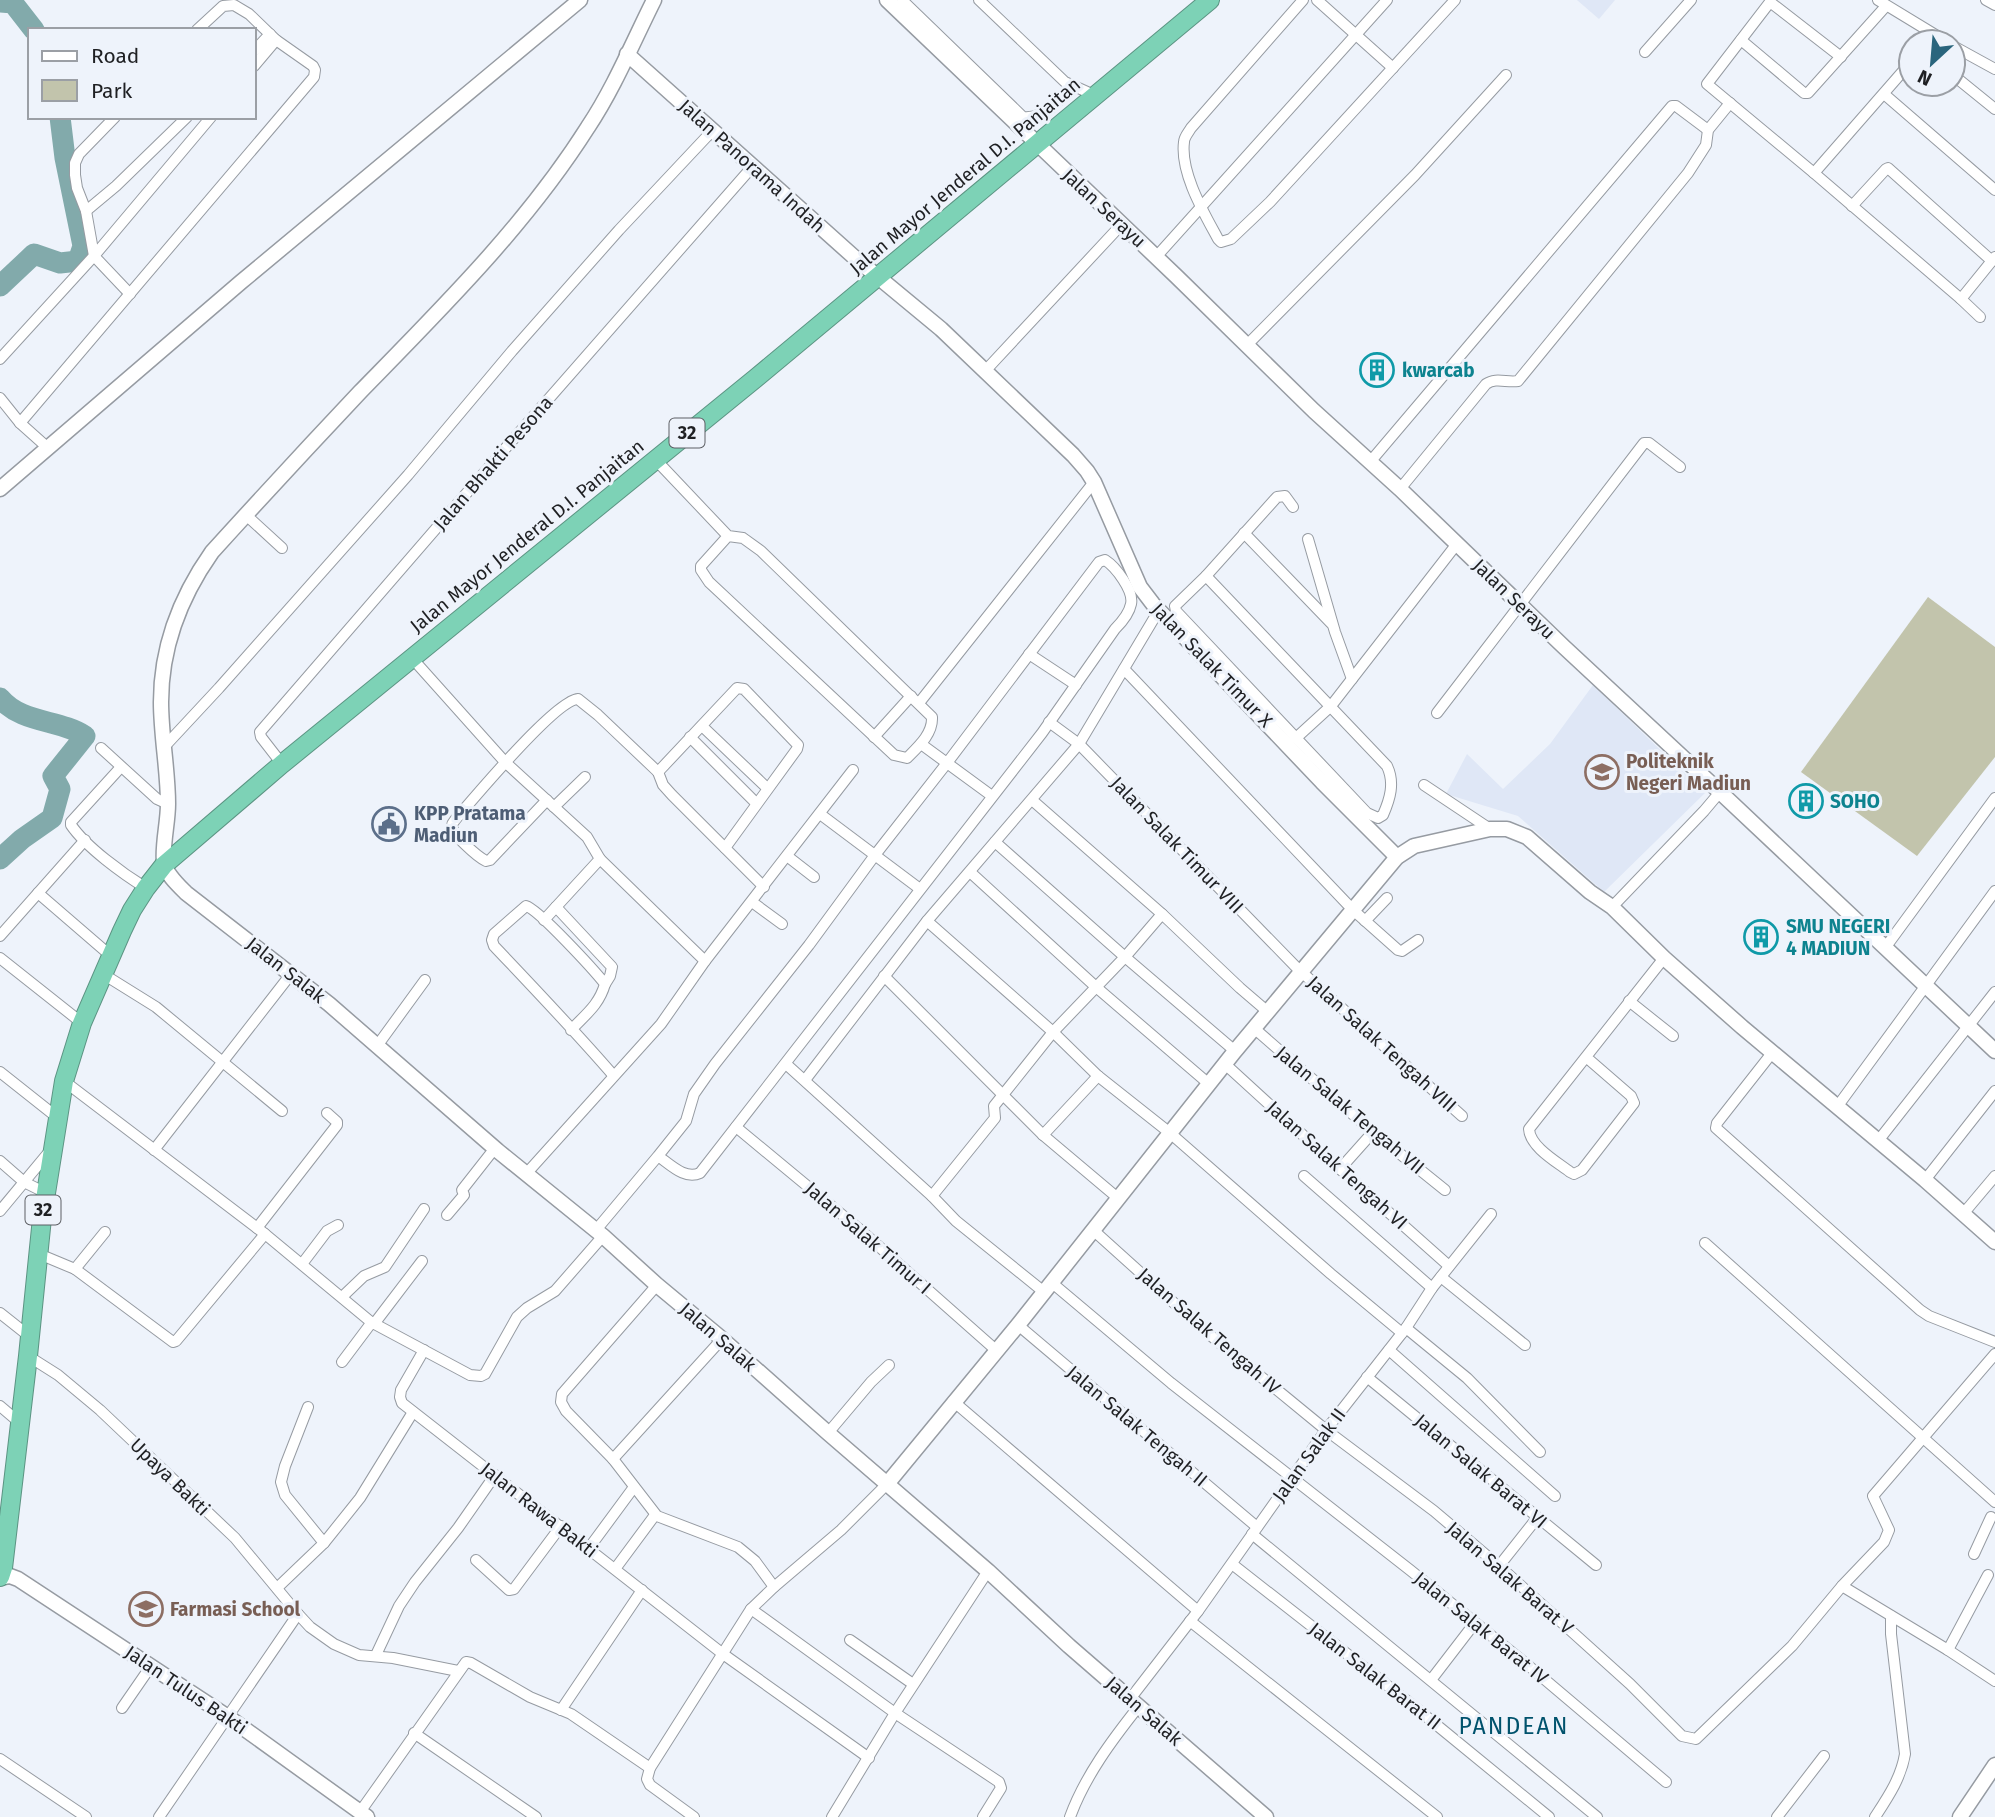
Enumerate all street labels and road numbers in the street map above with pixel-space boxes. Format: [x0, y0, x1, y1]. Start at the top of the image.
street label: Jalan Mayor Jenderal D.I. Panjaitan [845, 73, 1085, 279]
street label: Jalan Panorama Indah [674, 94, 830, 238]
street label: Jalan Serayu [1057, 164, 1151, 252]
street label: Jalan Bhakti Pesona [428, 391, 558, 535]
road number: 32 [670, 418, 704, 447]
street label: Jalan Mayor Jenderal D.I. Panjaitan [405, 434, 649, 638]
street label: Jalan Serayu [1468, 554, 1560, 644]
street label: Jalan Salak Timur X [1147, 598, 1278, 733]
street label: Jalan Salak Timur VIII [1106, 772, 1248, 918]
street label: Jalan Salak [242, 932, 330, 1008]
street label: Jalan Salak Tengah VIII [1303, 971, 1461, 1117]
street label: Jalan Salak Tengah VII [1262, 1096, 1412, 1234]
street label: Jalan Salak Tengah VI [1262, 1096, 1412, 1234]
street label: Jalan Salak Timur I [800, 1177, 936, 1299]
road number: 32 [26, 1196, 60, 1224]
street label: Jalan Salak Tengah IV [1133, 1263, 1285, 1399]
street label: Jalan Salak [675, 1297, 761, 1377]
street label: Jalan Salak Tengah II [1062, 1360, 1212, 1492]
street label: Jalan Salak II [1267, 1404, 1351, 1506]
street label: Jalan Salak Barat VI [1410, 1409, 1552, 1533]
street label: Upaya Bakti [125, 1433, 215, 1521]
street label: Jalan Rawa Bakti [476, 1457, 602, 1563]
street label: Jalan Salak Barat V [1442, 1517, 1578, 1640]
street label: Jalan Salak Barat IV [1409, 1567, 1553, 1689]
street label: Jalan Salak Barat II [1304, 1617, 1446, 1735]
street label: Jalan Tulus Bakti [121, 1641, 251, 1739]
street label: Jalan Salak [1101, 1671, 1187, 1751]

